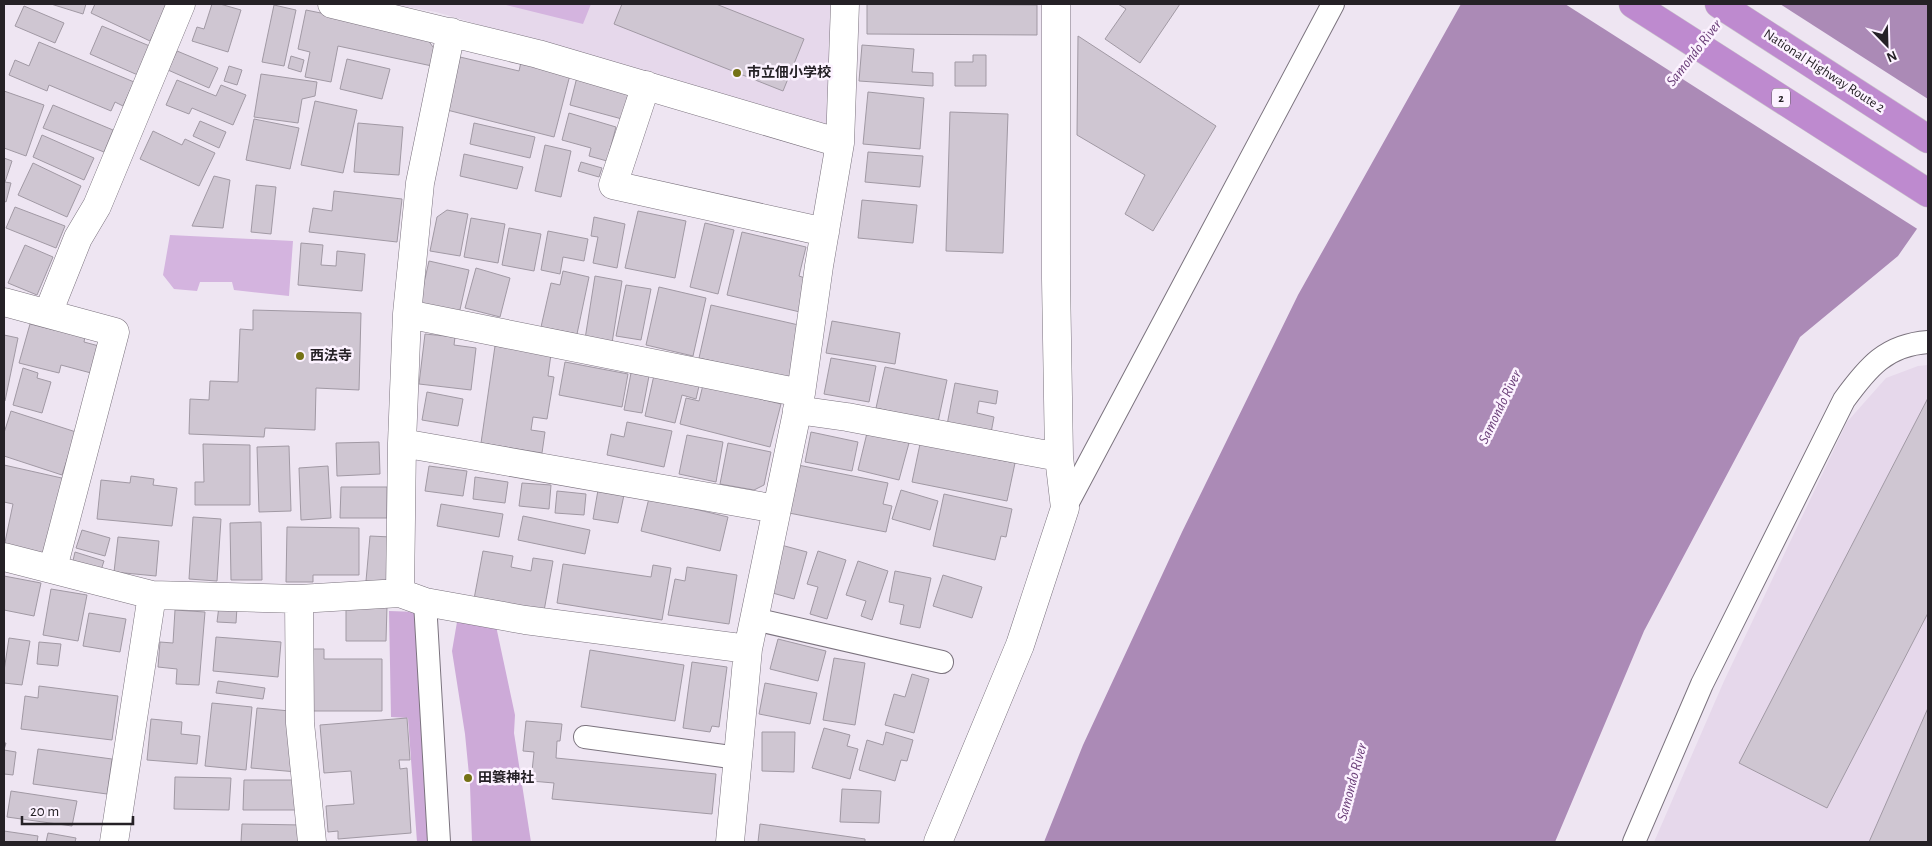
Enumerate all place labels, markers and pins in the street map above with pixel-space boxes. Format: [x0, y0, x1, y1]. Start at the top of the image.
place label: 市立佃小学校 [747, 65, 831, 80]
marker: 市立佃小学校 [731, 67, 743, 79]
place label: 西法寺 [310, 348, 352, 363]
marker: 西法寺 [294, 350, 306, 362]
place label: 田簑神社 [478, 769, 534, 785]
marker: 田簑神社 [462, 772, 474, 784]

